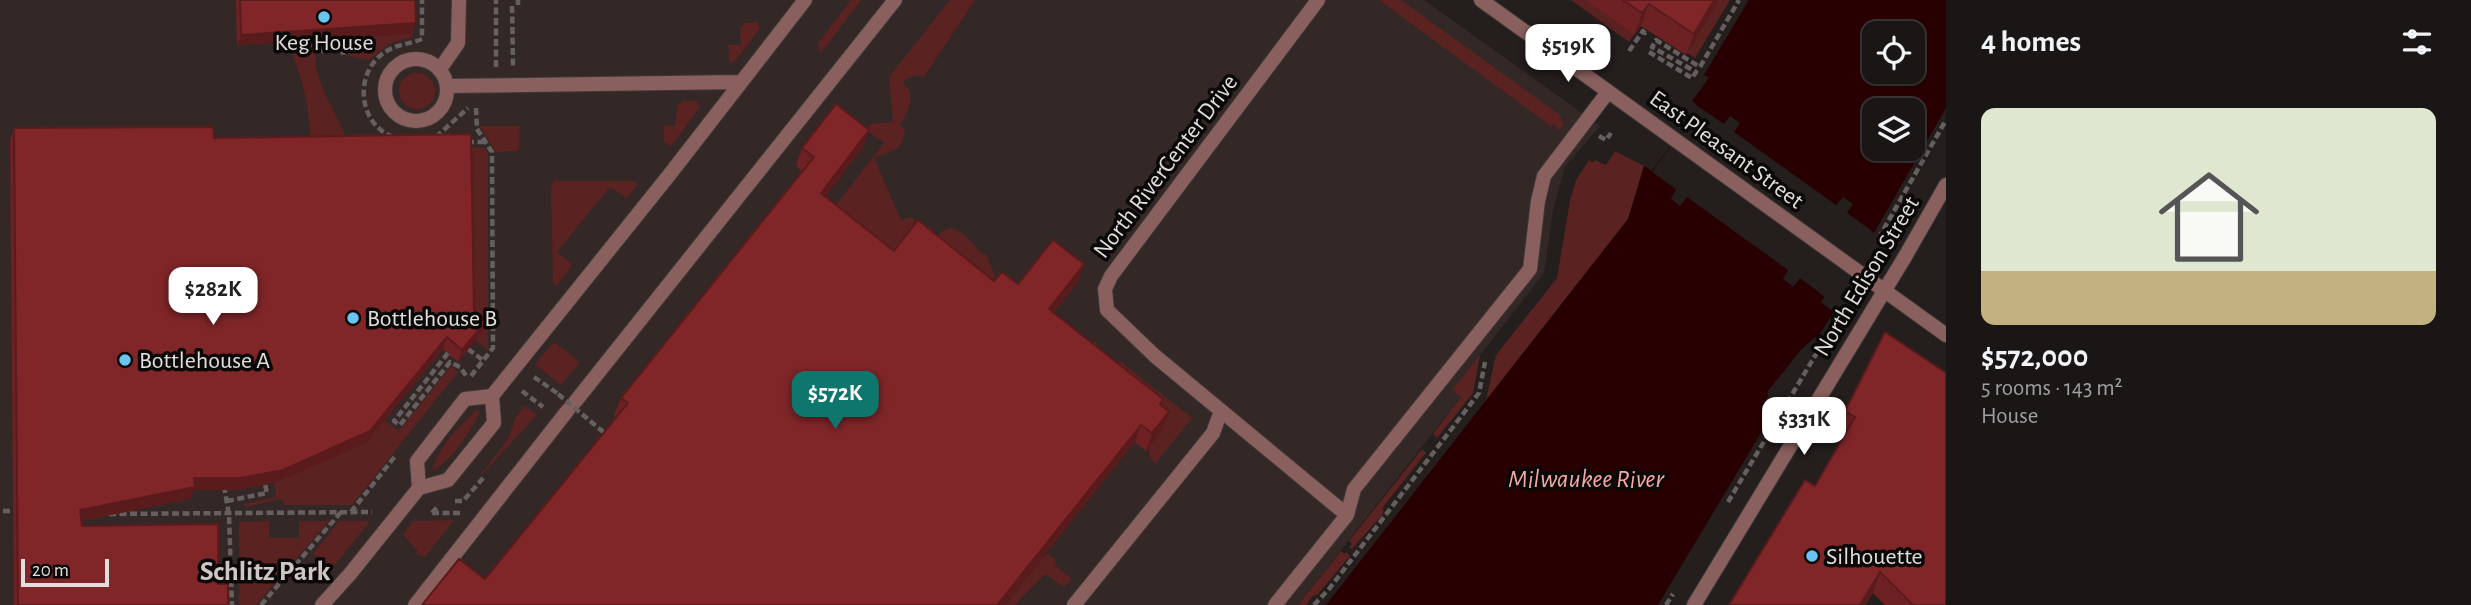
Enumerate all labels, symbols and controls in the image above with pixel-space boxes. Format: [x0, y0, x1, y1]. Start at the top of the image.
marker: Keg House [316, 9, 332, 25]
map controls [1862, 21, 1925, 161]
button: locate [1862, 21, 1925, 84]
icon: filters [2398, 23, 2436, 61]
pin: $519K [1519, 24, 1617, 84]
text: 4 homes [1981, 27, 2081, 57]
place label: Keg House [275, 31, 373, 55]
text: $519K [1541, 35, 1595, 58]
street label: North RiverCenter Drive [1089, 71, 1242, 263]
street label: East Pleasant Street [1645, 86, 1808, 214]
button: layers [1862, 98, 1925, 161]
icon: home [2146, 154, 2272, 280]
street label: North Edison Street [1810, 192, 1924, 361]
pin: $282K [164, 268, 262, 327]
text: $282K [185, 278, 241, 301]
place label: Bottlehouse B [367, 307, 497, 331]
marker: Bottlehouse B [345, 310, 361, 326]
text: $572,000 [1981, 342, 2088, 372]
place label: Bottlehouse A [139, 349, 270, 373]
marker: Bottlehouse A [117, 352, 133, 368]
pin: $572K [786, 372, 884, 431]
text: 5 rooms · 143 m² [1981, 377, 2123, 400]
text: $572K [808, 382, 862, 405]
pin: $331K [1755, 398, 1853, 457]
text: House [1981, 405, 2038, 428]
text: $331K [1778, 408, 1830, 431]
water label: Milwaukee River [1508, 466, 1665, 492]
place label: Silhouette [1826, 545, 1923, 569]
marker: Silhouette [1804, 548, 1820, 564]
scale bar [21, 556, 108, 588]
district label: Schlitz Park [200, 558, 330, 586]
text: 20 m [32, 561, 69, 580]

